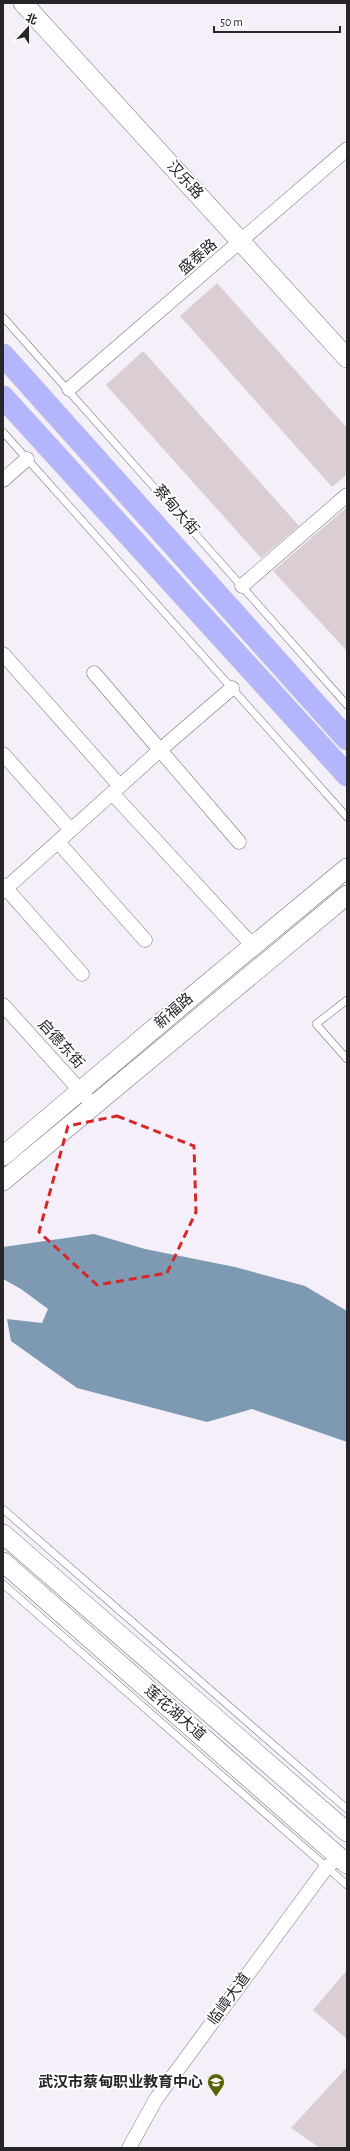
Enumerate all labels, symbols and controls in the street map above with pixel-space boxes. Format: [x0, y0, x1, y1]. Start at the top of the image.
north arrow [8, 8, 48, 48]
scale bar [214, 8, 340, 34]
text: 北 [24, 12, 39, 26]
text: 50 m [220, 16, 243, 28]
street label: 汉乐路 [164, 158, 206, 202]
street label: 盛泰路 [175, 235, 220, 277]
street label: 蔡甸大街 [151, 482, 202, 538]
street label: 新福路 [151, 990, 196, 1031]
street label: 启德东街 [35, 1015, 88, 1071]
street label: 莲花湖大道 [142, 1682, 209, 1743]
street label: 临嶂大道 [204, 1969, 253, 2028]
school or university icon: 武汉市蔡甸职业教育中心 [206, 2072, 226, 2097]
place label: 武汉市蔡甸职业教育中心 [38, 2074, 203, 2090]

